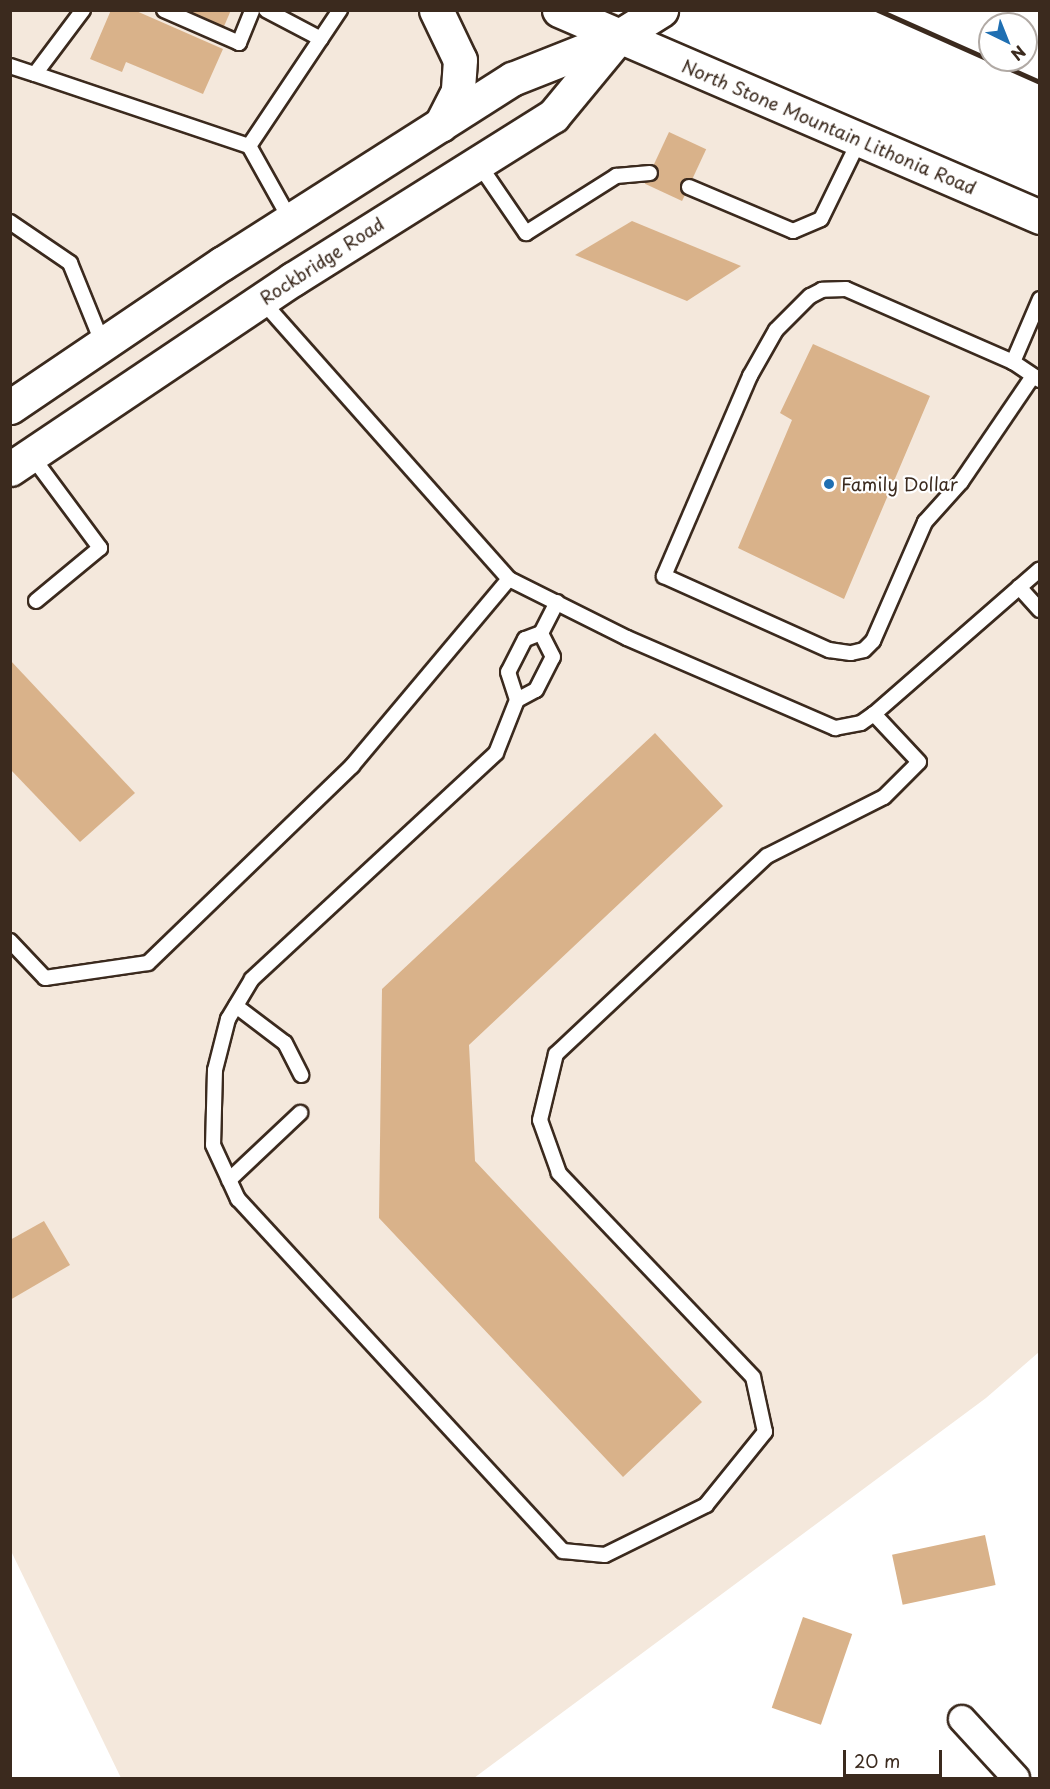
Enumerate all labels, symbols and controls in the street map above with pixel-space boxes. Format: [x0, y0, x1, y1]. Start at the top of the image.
north arrow [978, 12, 1038, 72]
text: N [1006, 41, 1032, 67]
street label: North Stone Mountain Lithonia Road [679, 55, 979, 199]
street label: Rockbridge Road [256, 213, 388, 309]
place label: Family Dollar [841, 473, 958, 495]
marker: Family Dollar [822, 477, 836, 491]
scale bar [846, 1738, 945, 1776]
text: 20 m [854, 1747, 900, 1774]

